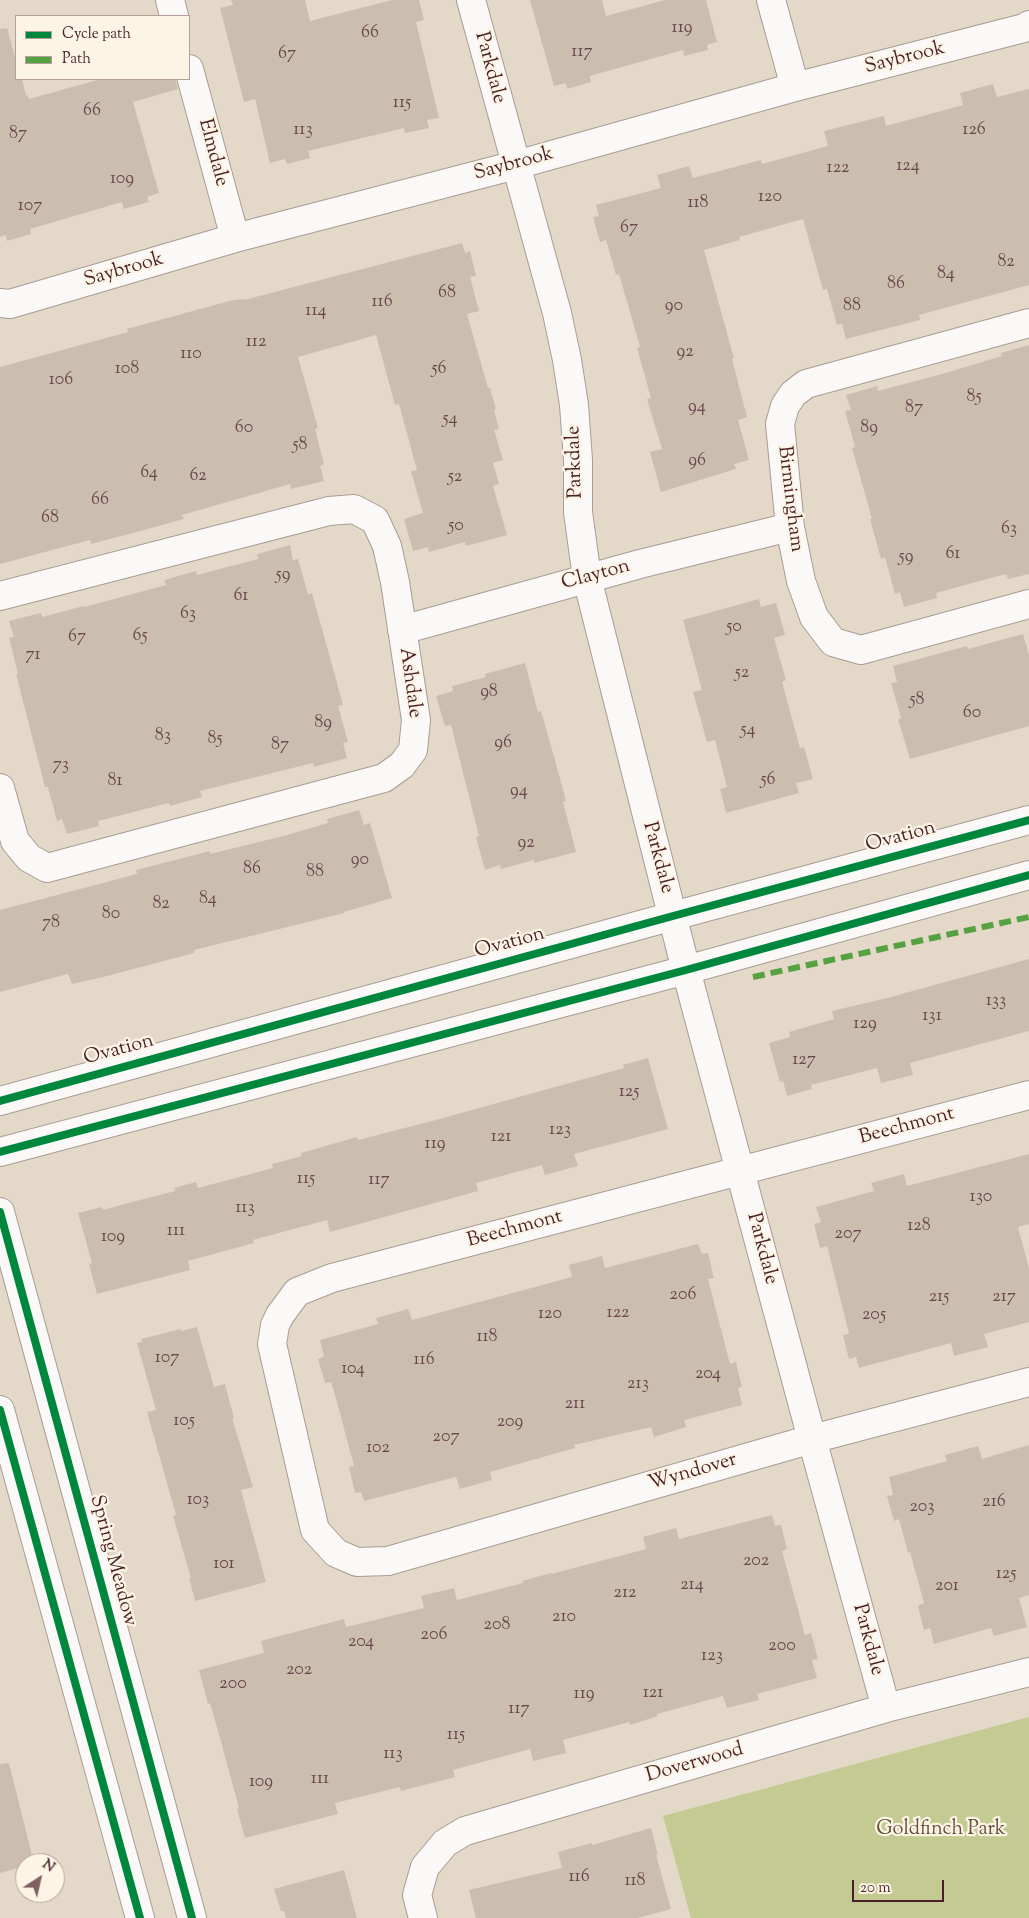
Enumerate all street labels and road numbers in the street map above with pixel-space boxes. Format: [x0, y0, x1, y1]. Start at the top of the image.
street label: Parkdale [468, 30, 510, 106]
street label: Saybrook [862, 37, 948, 81]
street label: Elmdale [191, 116, 233, 190]
street label: Saybrook [471, 143, 557, 187]
street label: Saybrook [81, 248, 167, 294]
street label: Parkdale [563, 425, 589, 499]
street label: Birmingham [771, 445, 807, 553]
street label: Clayton [559, 555, 633, 597]
street label: Ashdale [392, 646, 426, 720]
street label: Ovation [863, 817, 939, 859]
street label: Parkdale [636, 820, 678, 896]
street label: Ovation [472, 923, 548, 965]
street label: Ovation [81, 1030, 157, 1072]
street label: Beechmont [857, 1103, 957, 1151]
street label: Beechmont [465, 1206, 565, 1254]
street label: Parkdale [740, 1211, 782, 1287]
street label: Wyndover [646, 1449, 740, 1497]
street label: Spring Meadow [83, 1493, 141, 1629]
street label: Parkdale [846, 1602, 888, 1678]
street label: Doverwood [643, 1739, 747, 1789]

